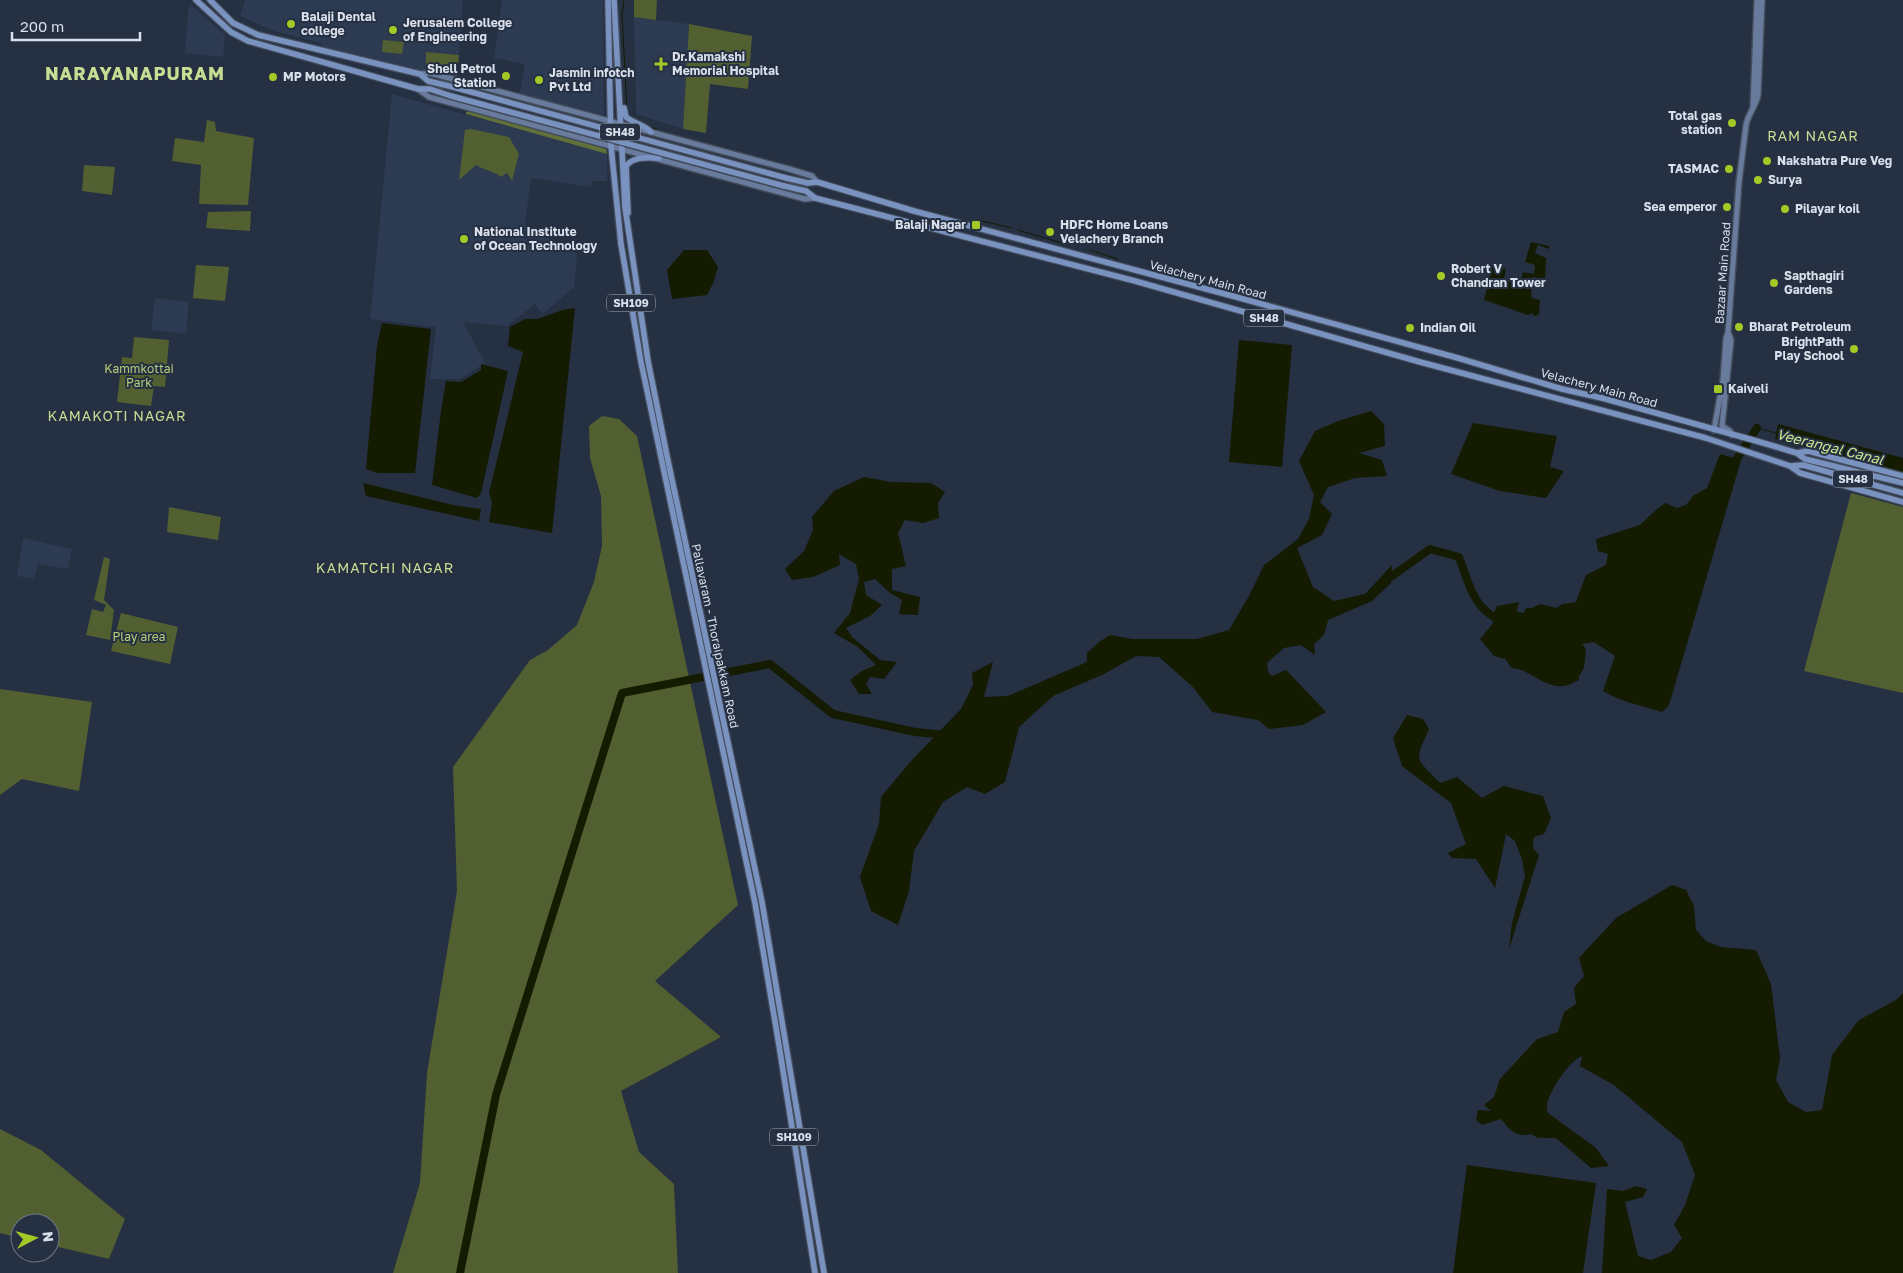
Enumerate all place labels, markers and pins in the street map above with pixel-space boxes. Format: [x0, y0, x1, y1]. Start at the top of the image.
place label: Balaji Dental college [301, 9, 376, 38]
place label: Jerusalem College of Engineering [403, 15, 512, 44]
marker: Balaji Dental college [285, 18, 297, 30]
marker: Jerusalem College of Engineering [387, 24, 399, 36]
place label: Dr.Kamakshi Memorial Hospital [672, 49, 779, 78]
marker: Dr.Kamakshi Memorial Hospital [654, 57, 668, 71]
place label: Shell Petrol Station [427, 61, 496, 90]
place label: Jasmin infotch Pvt Ltd [549, 65, 635, 94]
place label: MP Motors [283, 69, 346, 84]
marker: Shell Petrol Station [500, 70, 512, 82]
marker: MP Motors [267, 71, 279, 83]
marker: Jasmin infotch Pvt Ltd [533, 74, 545, 86]
place label: Total gas station [1668, 108, 1722, 137]
marker: Total gas station [1726, 117, 1738, 129]
place label: Nakshatra Pure Veg [1777, 153, 1892, 168]
marker: Nakshatra Pure Veg [1761, 155, 1773, 167]
place label: TASMAC [1668, 161, 1719, 176]
marker: TASMAC [1723, 163, 1735, 175]
place label: Surya [1768, 172, 1802, 187]
marker: Surya [1752, 174, 1764, 186]
place label: Sea emperor [1643, 199, 1717, 214]
marker: Sea emperor [1721, 201, 1733, 213]
place label: Pilayar koil [1795, 201, 1860, 216]
marker: Pilayar koil [1779, 203, 1791, 215]
place label: Balaji Nagar [895, 217, 966, 232]
place label: HDFC Home Loans Velachery Branch [1060, 217, 1169, 246]
marker: Balaji Nagar [970, 219, 982, 231]
place label: National Institute of Ocean Technology [474, 224, 598, 253]
marker: HDFC Home Loans Velachery Branch [1044, 226, 1056, 238]
marker: National Institute of Ocean Technology [458, 233, 470, 245]
place label: Robert V Chandran Tower [1451, 261, 1546, 290]
place label: Sapthagiri Gardens [1784, 268, 1844, 297]
marker: Robert V Chandran Tower [1435, 270, 1447, 282]
marker: Sapthagiri Gardens [1768, 277, 1780, 289]
place label: Bharat Petroleum [1749, 319, 1851, 334]
place label: Indian Oil [1420, 320, 1476, 335]
marker: Bharat Petroleum [1733, 321, 1745, 333]
marker: Indian Oil [1404, 322, 1416, 334]
place label: BrightPath Play School [1774, 334, 1844, 363]
marker: BrightPath Play School [1848, 343, 1860, 355]
place label: Kaiveli [1728, 381, 1768, 396]
marker: Kaiveli [1712, 383, 1724, 395]

